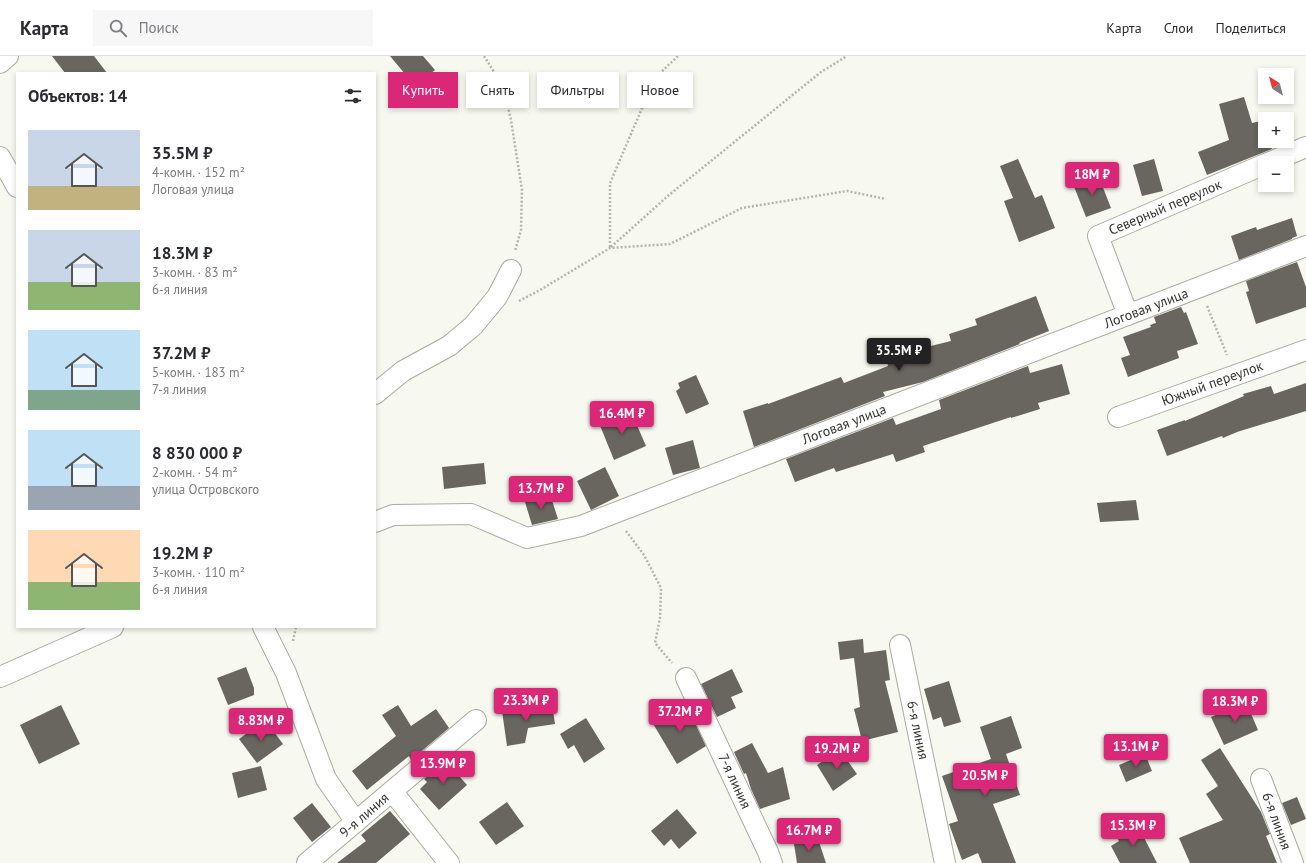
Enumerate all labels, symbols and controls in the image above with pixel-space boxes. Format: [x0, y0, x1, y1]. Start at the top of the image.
search box [93, 10, 373, 46]
text: Карта [20, 16, 69, 40]
icon: search [107, 17, 129, 39]
text: Поиск [139, 18, 179, 37]
text: Карта [1106, 19, 1142, 37]
text: Слои [1164, 19, 1193, 37]
text: Поделиться [1215, 19, 1286, 37]
north arrow [1258, 68, 1294, 104]
map controls [1258, 68, 1294, 192]
chip: Купить [388, 72, 458, 108]
chip: Снять [466, 72, 529, 108]
chip: Фильтры [537, 72, 619, 108]
chip: Новое [627, 72, 693, 108]
text: Объектов: 14 [28, 85, 127, 107]
icon: filters [342, 85, 364, 107]
button: + [1258, 112, 1294, 148]
text: 35.5M ₽ [152, 142, 213, 164]
icon: home [60, 146, 108, 194]
button: − [1258, 156, 1294, 192]
pin: 18M ₽ [1064, 162, 1120, 196]
text: 4-комн. · 152 m² [152, 164, 245, 181]
text: 18M ₽ [1074, 166, 1110, 183]
street label: Северный переулок [1106, 175, 1225, 239]
text: Логовая улица [152, 181, 234, 198]
text: 18.3M ₽ [152, 242, 213, 264]
icon: home [60, 246, 108, 294]
text: 3-комн. · 83 m² [152, 264, 238, 281]
text: 6-я линия [152, 281, 207, 298]
street label: Логовая улица [1100, 284, 1191, 333]
pin: 35.5M ₽ [862, 338, 936, 372]
text: 37.2M ₽ [152, 342, 211, 364]
text: 35.5M ₽ [876, 342, 922, 359]
icon: home [60, 346, 108, 394]
street label: Южный переулок [1159, 356, 1265, 410]
text: 5-комн. · 183 m² [152, 364, 245, 381]
text: 7-я линия [152, 381, 207, 398]
street label: Логовая улица [798, 400, 889, 449]
pin: 16.4M ₽ [585, 401, 659, 435]
text: 16.4M ₽ [599, 405, 645, 422]
text: 8 830 000 ₽ [152, 442, 242, 464]
icon: home [60, 446, 108, 494]
text: 2-комн. · 54 m² [152, 464, 238, 481]
pin: 13.7M ₽ [504, 476, 578, 510]
text: 13.7M ₽ [518, 480, 564, 497]
text: улица Островского [152, 481, 259, 498]
text: 19.2M ₽ [152, 542, 213, 564]
icon: home [60, 546, 108, 594]
text: 3-комн. · 110 m² [152, 564, 245, 581]
text: 6-я линия [152, 581, 207, 598]
pin: 23.3M ₽ [489, 688, 563, 722]
pin: 18.3M ₽ [1198, 689, 1272, 723]
text: 23.3M ₽ [503, 692, 549, 709]
text: 18.3M ₽ [1212, 693, 1258, 710]
pin: 37.2M ₽ [643, 699, 717, 733]
street label: 6-я линия [903, 699, 933, 761]
text: 37.2M ₽ [658, 703, 702, 720]
pin: 8.83M ₽ [224, 708, 298, 742]
text: 8.83M ₽ [238, 712, 284, 729]
pin: 13.1M ₽ [1099, 734, 1173, 768]
pin: 19.2M ₽ [800, 736, 874, 770]
text: 13.1M ₽ [1113, 738, 1159, 755]
text: 19.2M ₽ [814, 740, 860, 757]
pin: 13.9M ₽ [406, 751, 480, 785]
street label: 7-я линия [714, 751, 756, 811]
text: 13.9M ₽ [420, 755, 466, 772]
pin: 20.5M ₽ [948, 763, 1022, 797]
text: 20.5M ₽ [962, 767, 1008, 784]
street label: 9-я линия [336, 789, 392, 841]
street label: 6-я линия [1258, 790, 1296, 852]
pin: 15.3M ₽ [1096, 813, 1170, 847]
text: 15.3M ₽ [1110, 817, 1156, 834]
pin: 16.7M ₽ [772, 818, 846, 852]
text: 16.7M ₽ [786, 822, 832, 839]

